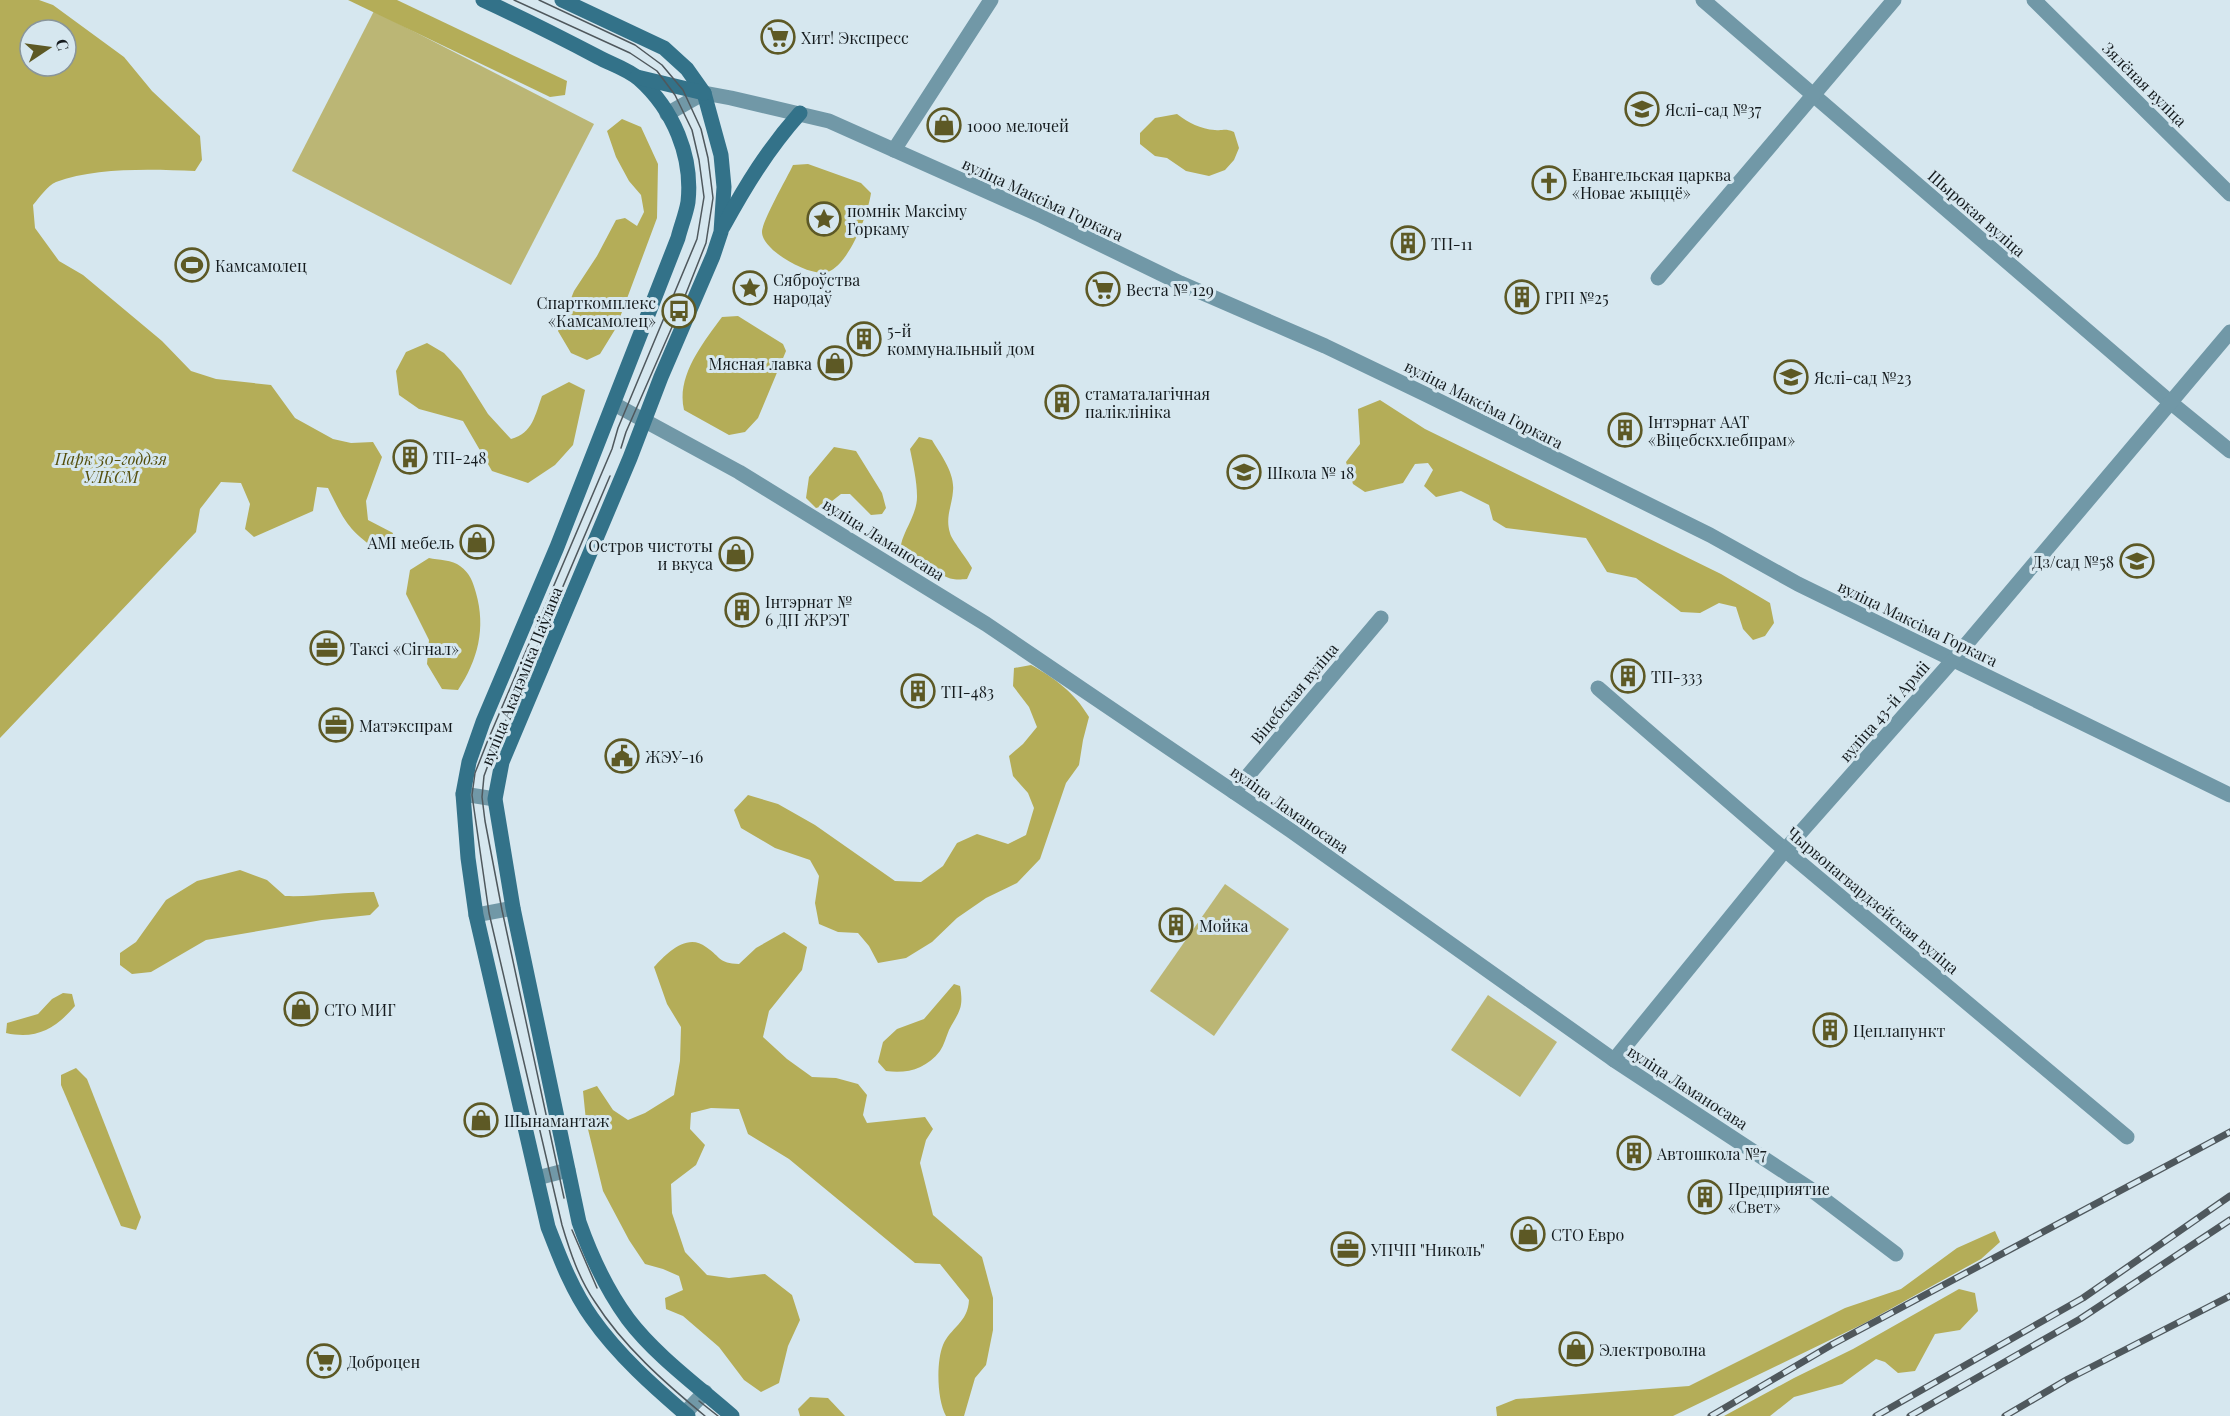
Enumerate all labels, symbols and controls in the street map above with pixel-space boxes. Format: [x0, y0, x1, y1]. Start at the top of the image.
north arrow [18, 18, 78, 78]
supermarket icon: Хит! Экспресс [760, 19, 796, 55]
place label: Хит! Экспресс [801, 27, 909, 48]
text: С [52, 37, 75, 52]
street label: Зялёная вуліца [2098, 37, 2192, 131]
school or university icon: Яслі-сад №37 [1624, 91, 1660, 127]
place label: Яслі-сад №37 [1664, 99, 1762, 120]
shop icon: 1000 мелочей [926, 107, 962, 143]
place label: 1000 мелочей [967, 115, 1069, 136]
street label: вуліца Максіма Горкага [959, 152, 1127, 246]
place label: Евангельская царква «Новае жыццё» [1572, 164, 1731, 203]
church icon: Евангельская царква «Новае жыццё» [1531, 165, 1567, 201]
street label: Шырокая вуліца [1924, 165, 2030, 261]
place label: помнік Максіму Горкаму [847, 200, 967, 239]
place icon: помнік Максіму Горкаму [806, 201, 842, 237]
building icon: ТП-11 [1390, 225, 1426, 261]
place label: ТП-11 [1431, 233, 1473, 254]
sports icon: Камсамолец [174, 247, 210, 283]
place label: Камсамолец [215, 255, 307, 276]
place label: Сяброўства народаў [773, 269, 860, 308]
place icon: Сяброўства народаў [732, 270, 768, 306]
supermarket icon: Веста № 129 [1085, 271, 1121, 307]
place label: Веста № 129 [1126, 279, 1214, 300]
building icon: ГРП №25 [1504, 279, 1540, 315]
place label: ГРП №25 [1545, 287, 1609, 308]
place label: Спарткомплекс «Камсамолец» [536, 292, 656, 331]
bus stop icon: Спарткомплекс «Камсамолец» [661, 293, 697, 329]
place label: 5-й коммунальный дом [887, 320, 1035, 359]
building icon: 5-й коммунальный дом [846, 321, 882, 357]
shop icon: Мясная лавка [817, 345, 853, 381]
place label: Мясная лавка [709, 353, 812, 374]
street label: вуліца Максіма Горкага [1401, 355, 1567, 453]
school or university icon: Яслі-сад №23 [1773, 359, 1809, 395]
place label: Яслі-сад №23 [1813, 367, 1912, 388]
place label: стаматалагічная паліклініка [1085, 383, 1210, 422]
building icon: стаматалагічная паліклініка [1044, 384, 1080, 420]
place label: Інтэрнат ААТ «Віцебскхлебпрам» [1648, 411, 1795, 450]
building icon: Інтэрнат ААТ «Віцебскхлебпрам» [1607, 412, 1643, 448]
building icon: ТП-248 [392, 439, 428, 475]
place label: ТП-248 [433, 447, 487, 468]
park label: Парк 30-годдзя УЛКСМ [54, 448, 167, 487]
school or university icon: Школа № 18 [1226, 454, 1262, 490]
place label: Школа № 18 [1267, 462, 1354, 483]
street label: вуліца Ламаносава [819, 493, 949, 585]
shop icon: AMI мебель [459, 524, 495, 560]
place label: AMI мебель [366, 532, 454, 553]
place label: Остров чистоты и вкуса [588, 535, 713, 574]
shop icon: Остров чистоты и вкуса [718, 536, 754, 572]
school or university icon: Дз/сад №58 [2119, 543, 2155, 579]
place label: Дз/сад №58 [2032, 551, 2114, 572]
street label: вуліца Максіма Горкага [1835, 575, 2001, 671]
street label: вуліца Акадэміка Паўлава [475, 583, 567, 769]
place label: Інтэрнат № 6 ДП ЖРЭТ [765, 591, 852, 630]
building icon: Інтэрнат № 6 ДП ЖРЭТ [724, 592, 760, 628]
office icon: Таксі «Сігнал» [309, 630, 345, 666]
place label: Таксі «Сігнал» [350, 638, 459, 659]
street label: Віцебская вуліца [1246, 638, 1342, 748]
street label: вуліца 43-й Арміі [1834, 656, 1934, 766]
building icon: ТП-333 [1610, 658, 1646, 694]
place label: ТП-333 [1651, 666, 1702, 687]
building icon: ТП-483 [900, 673, 936, 709]
place label: ТП-483 [941, 681, 994, 702]
office icon: Матэкспрам [318, 707, 354, 743]
place label: Матэкспрам [359, 715, 453, 736]
public building icon: ЖЭУ-16 [604, 738, 640, 774]
place label: ЖЭУ-16 [645, 746, 703, 767]
street label: вуліца Ламаносава [1227, 760, 1353, 858]
street label: Чырвонагвардзейская вуліца [1783, 822, 1963, 978]
building icon: Мойка [1158, 907, 1194, 943]
place label: Мойка [1199, 915, 1249, 936]
shop icon: СТО МИГ [283, 991, 319, 1027]
place label: СТО МИГ [324, 999, 396, 1020]
building icon: Цеплапункт [1812, 1012, 1848, 1048]
place label: Цеплапункт [1853, 1020, 1946, 1041]
street label: вуліца Ламаносава [1624, 1040, 1752, 1134]
shop icon: Шынамантаж [463, 1102, 499, 1138]
place label: Шынамантаж [504, 1110, 610, 1131]
building icon: Автошкола №7 [1616, 1135, 1652, 1171]
place label: Автошкола №7 [1656, 1143, 1767, 1164]
place label: Предприятие «Свет» [1728, 1178, 1830, 1217]
building icon: Предприятие «Свет» [1687, 1179, 1723, 1215]
shop icon: СТО Евро [1510, 1216, 1546, 1252]
place label: СТО Евро [1551, 1224, 1625, 1245]
office icon: УПЧП "Николь" [1330, 1231, 1366, 1267]
place label: УПЧП "Николь" [1370, 1239, 1485, 1260]
shop icon: Электроволна [1558, 1331, 1594, 1367]
place label: Электроволна [1599, 1339, 1706, 1360]
supermarket icon: Доброцен [306, 1343, 342, 1379]
place label: Доброцен [347, 1351, 421, 1372]

